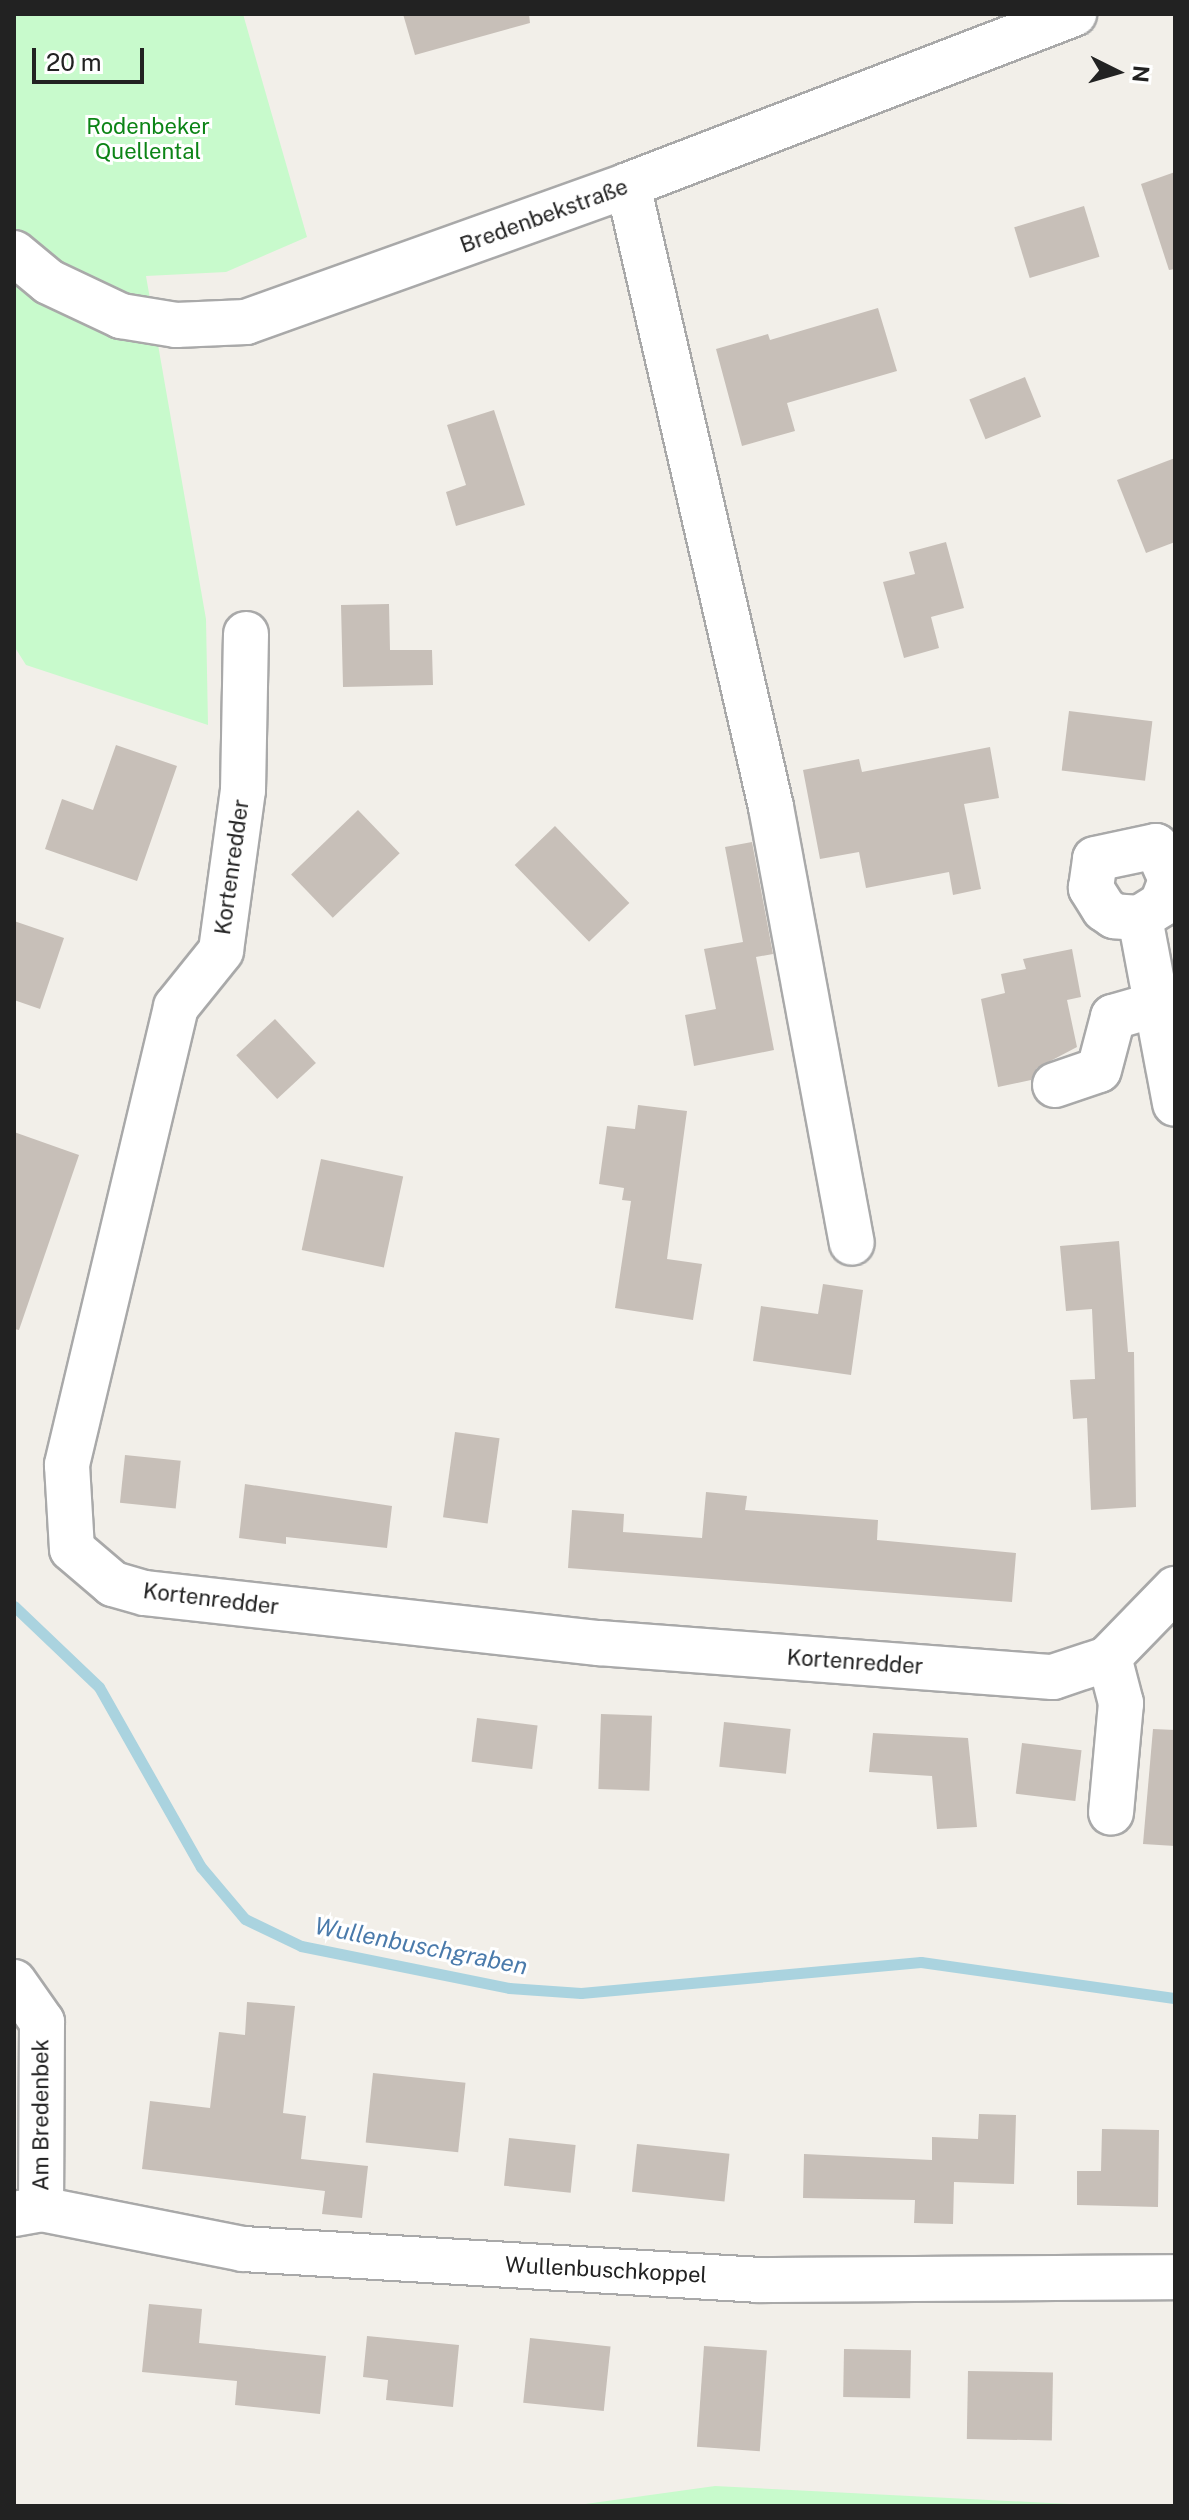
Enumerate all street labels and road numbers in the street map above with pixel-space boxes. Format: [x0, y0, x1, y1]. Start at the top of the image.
street label: Bredenbekstraße [456, 173, 632, 259]
street label: Kortenredder [209, 797, 255, 937]
street label: Kortenredder [142, 1578, 280, 1620]
street label: Kortenredder [786, 1644, 924, 1680]
street label: Am Bredenbek [28, 2039, 54, 2191]
street label: Wullenbuschkoppel [504, 2252, 708, 2288]

